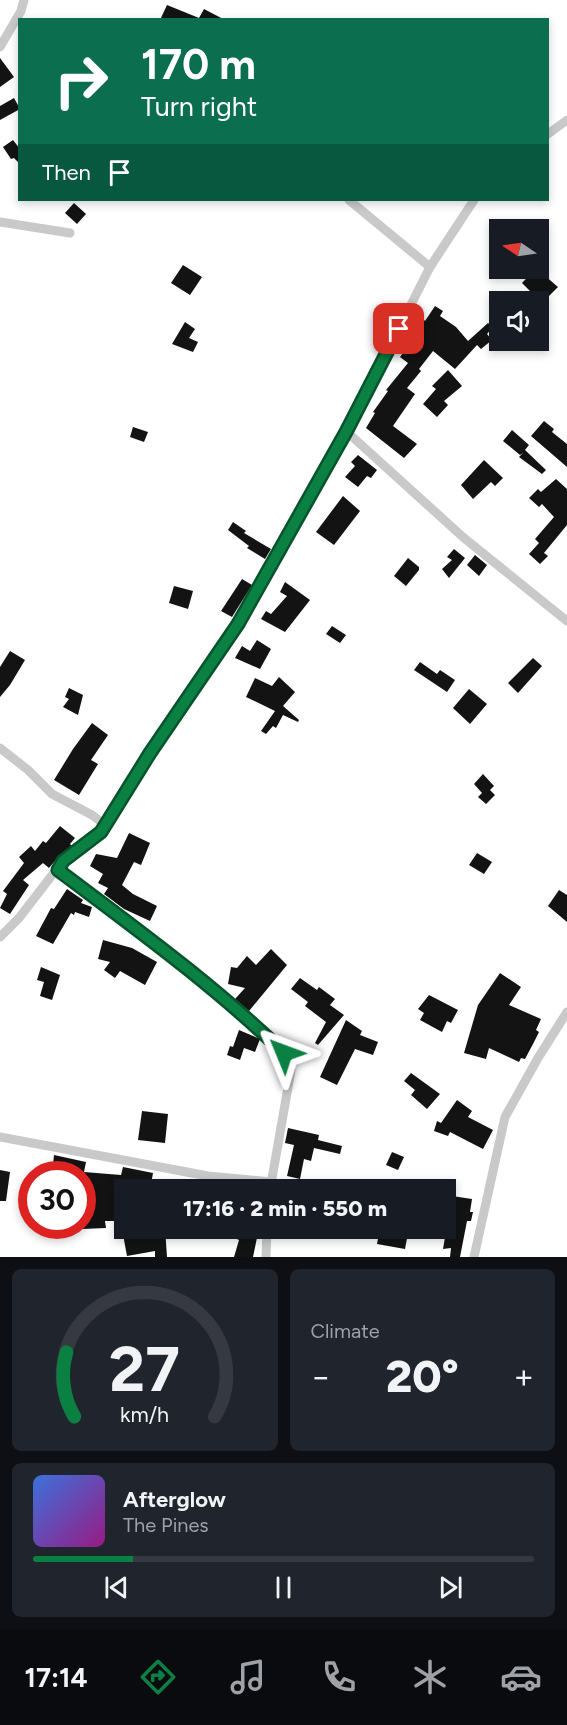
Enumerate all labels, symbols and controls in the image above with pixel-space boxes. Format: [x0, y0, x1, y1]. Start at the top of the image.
text: 170 m [141, 39, 256, 90]
icon: right [42, 42, 120, 120]
text: Turn right [141, 90, 257, 123]
icon: arrive [103, 156, 136, 189]
text: Then [42, 159, 91, 186]
north arrow [489, 219, 549, 279]
map controls [489, 219, 549, 351]
button: sound [489, 291, 549, 351]
pin [373, 303, 424, 354]
icon: arrive [382, 312, 415, 345]
position arrow [252, 1021, 316, 1085]
speed limit sign: 30 [18, 1161, 96, 1239]
text: 17:16 · 2 min · 550 m [183, 1195, 387, 1222]
text: Climate [311, 1319, 380, 1343]
text: 27 [109, 1332, 180, 1407]
text: 20° [386, 1349, 459, 1403]
text: − [311, 1357, 331, 1396]
text: + [513, 1357, 534, 1396]
text: km/h [120, 1402, 169, 1427]
text: Afterglow [123, 1486, 226, 1513]
text: The Pines [123, 1513, 209, 1537]
icon: previous [100, 1571, 133, 1604]
icon: pause [267, 1571, 300, 1604]
icon: next [434, 1571, 467, 1604]
icon: directions [137, 1656, 179, 1698]
icon: music [227, 1656, 269, 1698]
icon: phone [318, 1656, 360, 1698]
icon: climate [409, 1656, 451, 1698]
icon: car [500, 1656, 542, 1698]
text: 17:14 [24, 1661, 88, 1694]

